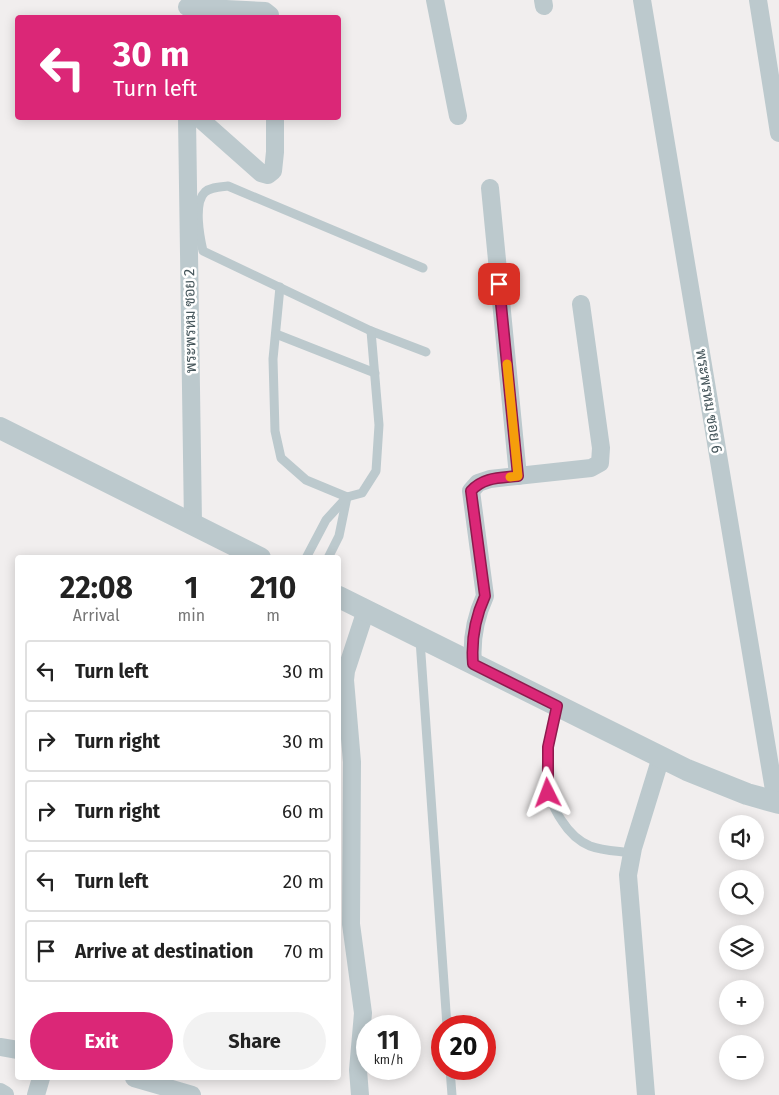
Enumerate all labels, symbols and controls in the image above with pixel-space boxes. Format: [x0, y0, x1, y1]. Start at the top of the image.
text: 30 m [113, 33, 190, 75]
icon: left [30, 35, 95, 100]
text: Turn left [113, 75, 197, 102]
pin [478, 263, 520, 305]
street label: พระพรหม ซอย 2 [180, 268, 200, 374]
icon: arrive [485, 270, 513, 298]
street label: พระพรหม ซอย 6 [692, 348, 726, 454]
text: 22:08 [60, 570, 133, 606]
text: 1 [184, 570, 198, 606]
text: 210 [250, 570, 296, 606]
text: Arrival [73, 606, 120, 625]
text: min [178, 606, 205, 625]
text: m [266, 606, 280, 625]
icon: left [32, 657, 60, 685]
text: Turn left [75, 660, 149, 683]
text: 30 m [283, 660, 324, 683]
icon: right [32, 727, 60, 755]
text: Turn right [75, 730, 160, 753]
text: 30 m [283, 730, 324, 753]
position arrow [521, 766, 573, 818]
icon: right [32, 797, 60, 825]
text: Turn right [75, 800, 160, 823]
text: 60 m [282, 800, 324, 823]
map controls [719, 815, 764, 1080]
button: sound [719, 815, 764, 860]
icon: left [32, 867, 60, 895]
text: Turn left [75, 870, 149, 893]
text: 20 m [283, 870, 324, 893]
button: search [719, 870, 764, 915]
button: layers [719, 925, 764, 970]
icon: arrive [32, 937, 60, 965]
text: Arrive at destination [75, 940, 254, 963]
text: 70 m [284, 940, 324, 963]
button: + [719, 980, 764, 1025]
button: Exit [30, 1012, 173, 1070]
button: Share [183, 1012, 326, 1070]
speed limit sign: 20 [431, 1015, 496, 1080]
text: 11 [377, 1026, 400, 1056]
button: − [719, 1035, 764, 1080]
text: km/h [374, 1053, 403, 1067]

